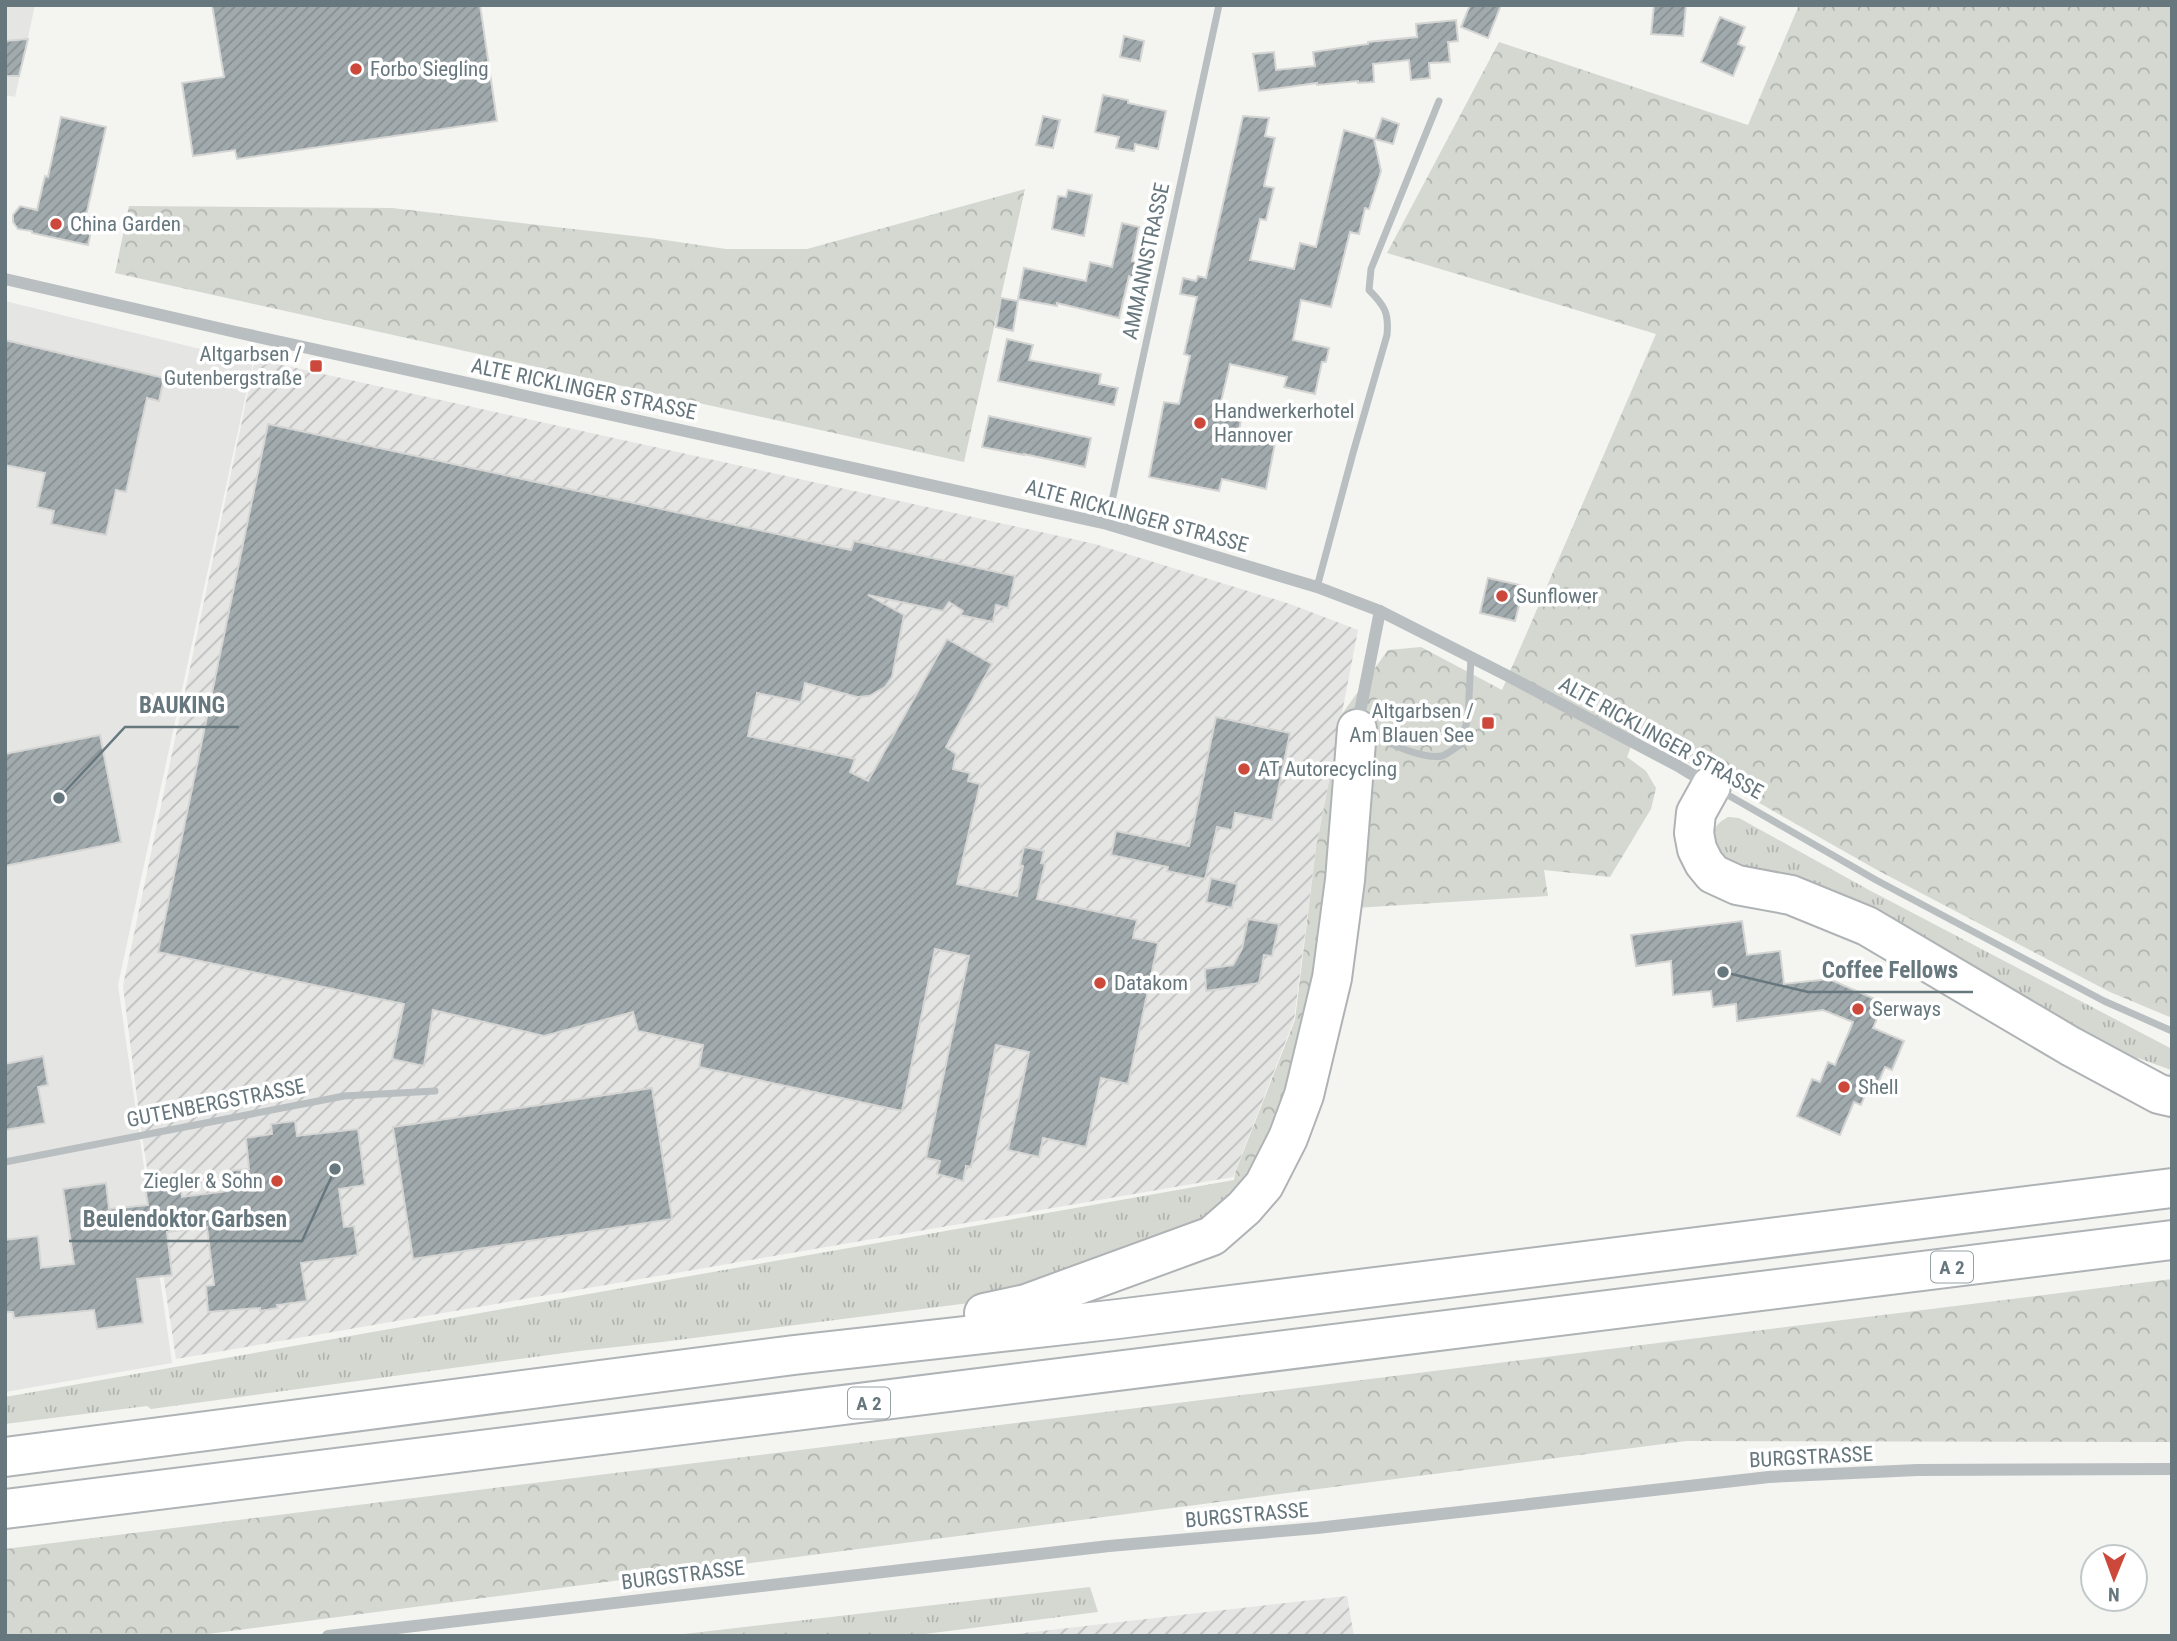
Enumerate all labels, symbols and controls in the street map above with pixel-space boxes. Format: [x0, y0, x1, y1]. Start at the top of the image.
place label: Forbo Siegling [370, 57, 489, 81]
marker: Forbo Siegling [348, 61, 364, 77]
street label: AMMANNSTRASSE [1118, 181, 1174, 341]
place label: China Garden [70, 212, 181, 236]
marker: China Garden [48, 216, 64, 232]
place label: Altgarbsen / Gutenbergstraße [164, 342, 302, 390]
street label: ALTE RICKLINGER STRASSE [469, 353, 699, 425]
marker: Altgarbsen / Gutenbergstraße [308, 358, 324, 374]
place label: Handwerkerhotel Hannover [1214, 399, 1355, 447]
marker: Handwerkerhotel Hannover [1192, 415, 1208, 431]
street label: ALTE RICKLINGER STRASSE [1023, 475, 1251, 557]
place label: Sunflower [1516, 584, 1598, 608]
marker: Sunflower [1494, 588, 1510, 604]
street label: ALTE RICKLINGER STRASSE [1555, 672, 1767, 804]
callout: BAUKING [125, 683, 239, 727]
text: BAUKING [139, 692, 225, 719]
place label: Altgarbsen / Am Blauen See [1349, 699, 1474, 747]
marker: Altgarbsen / Am Blauen See [1480, 715, 1496, 731]
place label: AT Autorecycling [1258, 757, 1397, 781]
marker: AT Autorecycling [1236, 761, 1252, 777]
callout: Coffee Fellows [1808, 948, 1973, 992]
text: Coffee Fellows [1822, 957, 1958, 984]
place label: Datakom [1114, 971, 1188, 995]
marker: Datakom [1092, 975, 1108, 991]
place label: Serways [1872, 997, 1941, 1021]
marker: Serways [1850, 1001, 1866, 1017]
street label: GUTENBERGSTRASSE [125, 1074, 307, 1132]
place label: Shell [1858, 1075, 1899, 1099]
marker: Shell [1836, 1079, 1852, 1095]
place label: Ziegler & Sohn [143, 1169, 263, 1193]
marker: Ziegler & Sohn [269, 1173, 285, 1189]
callout: Beulendoktor Garbsen [69, 1197, 302, 1241]
text: Beulendoktor Garbsen [83, 1206, 287, 1233]
road number: A 2 [1931, 1252, 1973, 1282]
road number: A 2 [848, 1387, 890, 1418]
street label: BURGSTRASSE [1748, 1442, 1874, 1472]
street label: BURGSTRASSE [1184, 1498, 1310, 1532]
north arrow [2079, 1543, 2149, 1613]
street label: BURGSTRASSE [620, 1556, 746, 1594]
text: N [2108, 1583, 2120, 1606]

